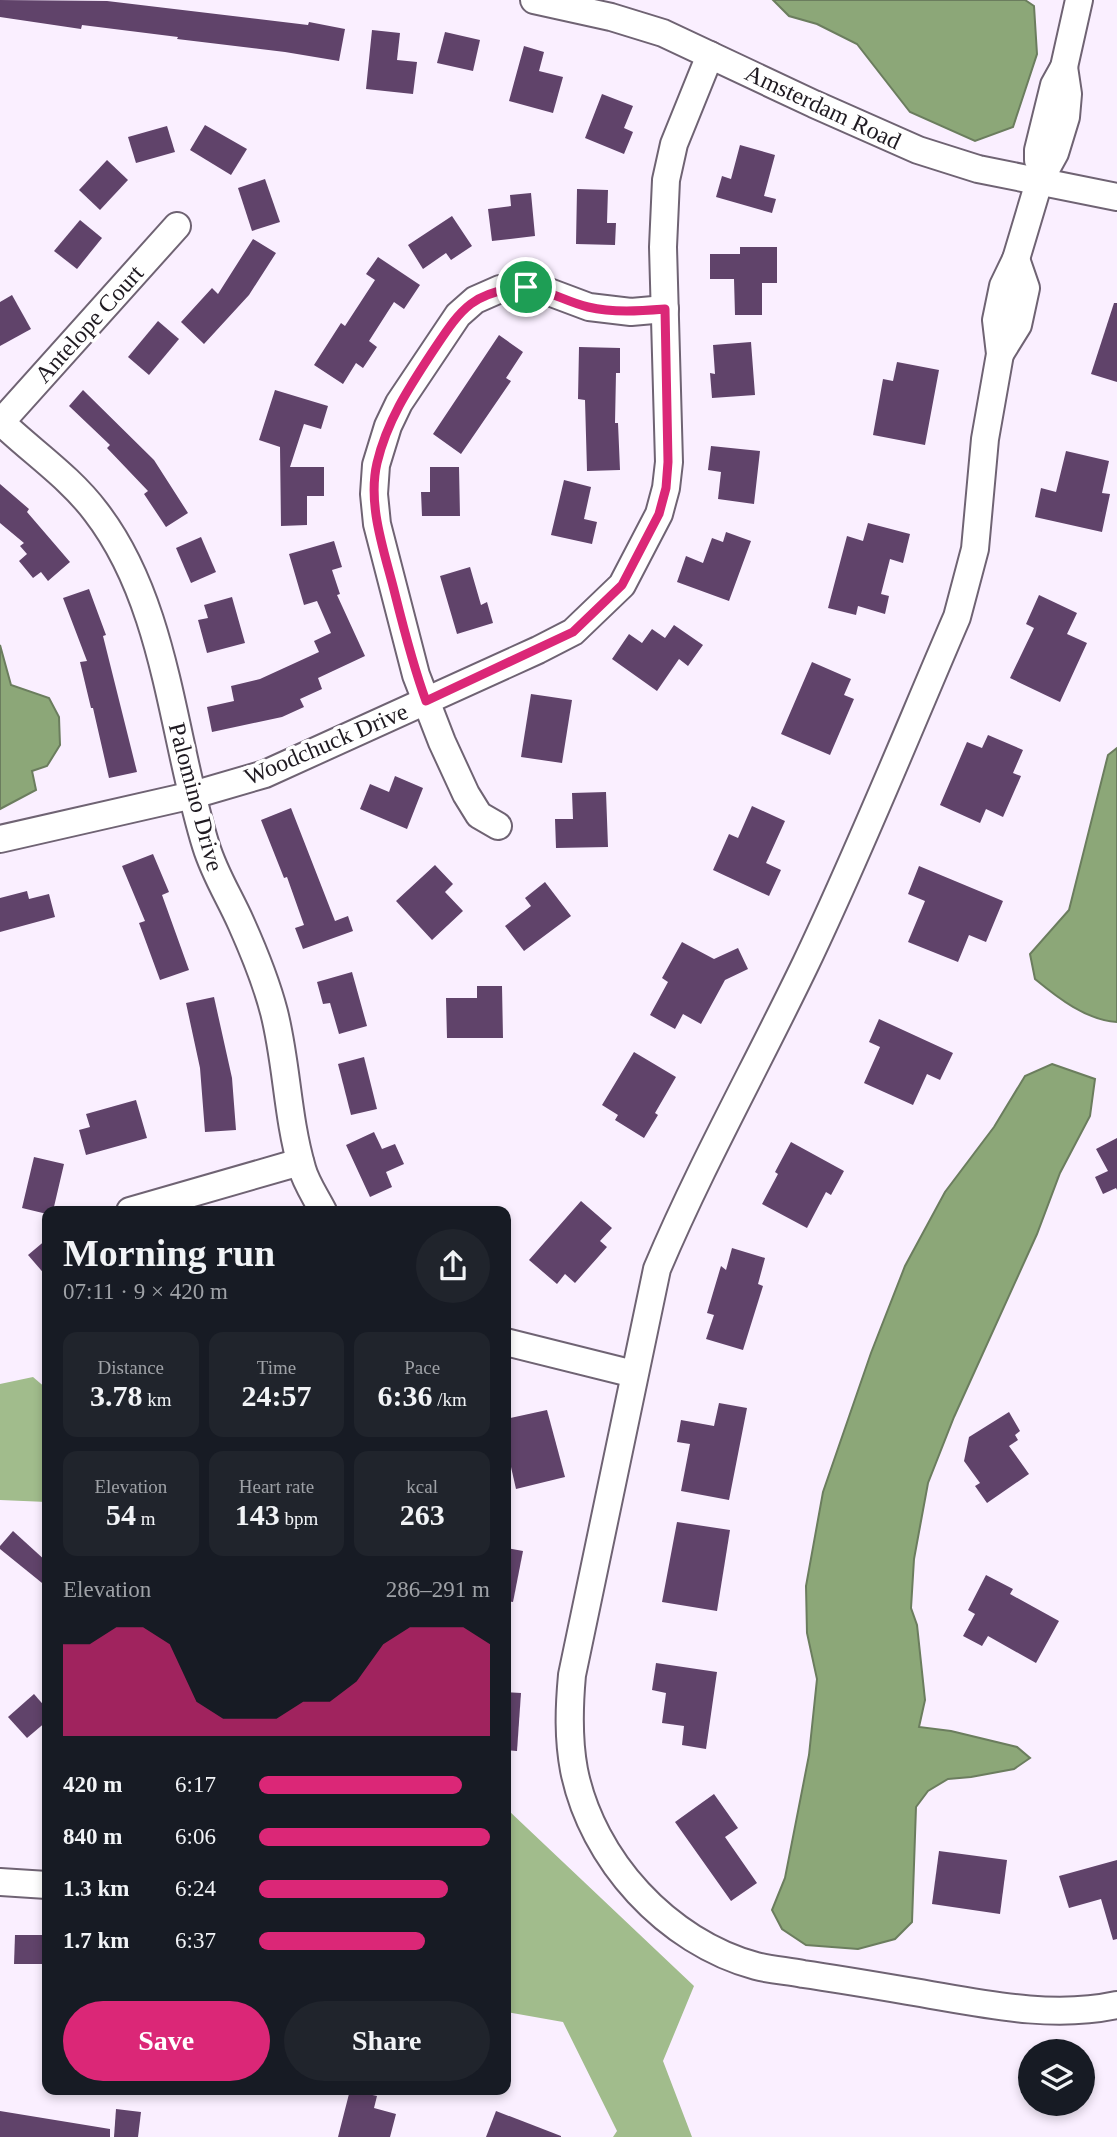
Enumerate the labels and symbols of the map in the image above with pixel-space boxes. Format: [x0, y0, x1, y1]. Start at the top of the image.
street label: Amsterdam Road [741, 60, 905, 154]
pin [496, 257, 556, 317]
street label: Antelope Court [30, 260, 149, 388]
street label: Woodchuck Drive [241, 698, 411, 790]
street label: Palomino Drive [164, 720, 228, 874]

